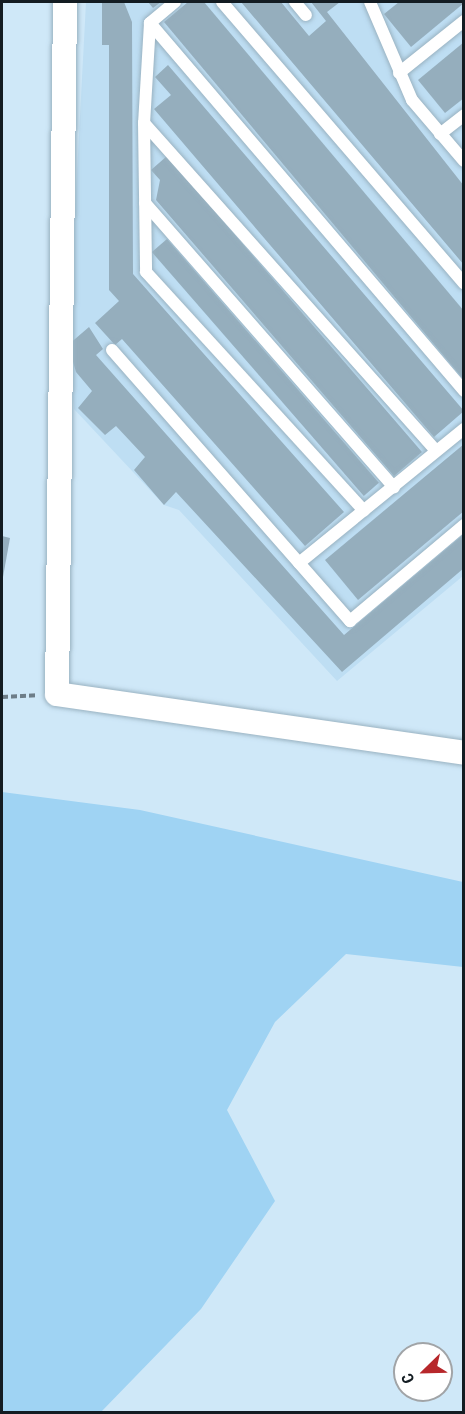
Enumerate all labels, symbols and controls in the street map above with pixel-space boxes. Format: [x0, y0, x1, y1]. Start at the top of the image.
north arrow [393, 1342, 453, 1402]
text: С [397, 1371, 418, 1386]

